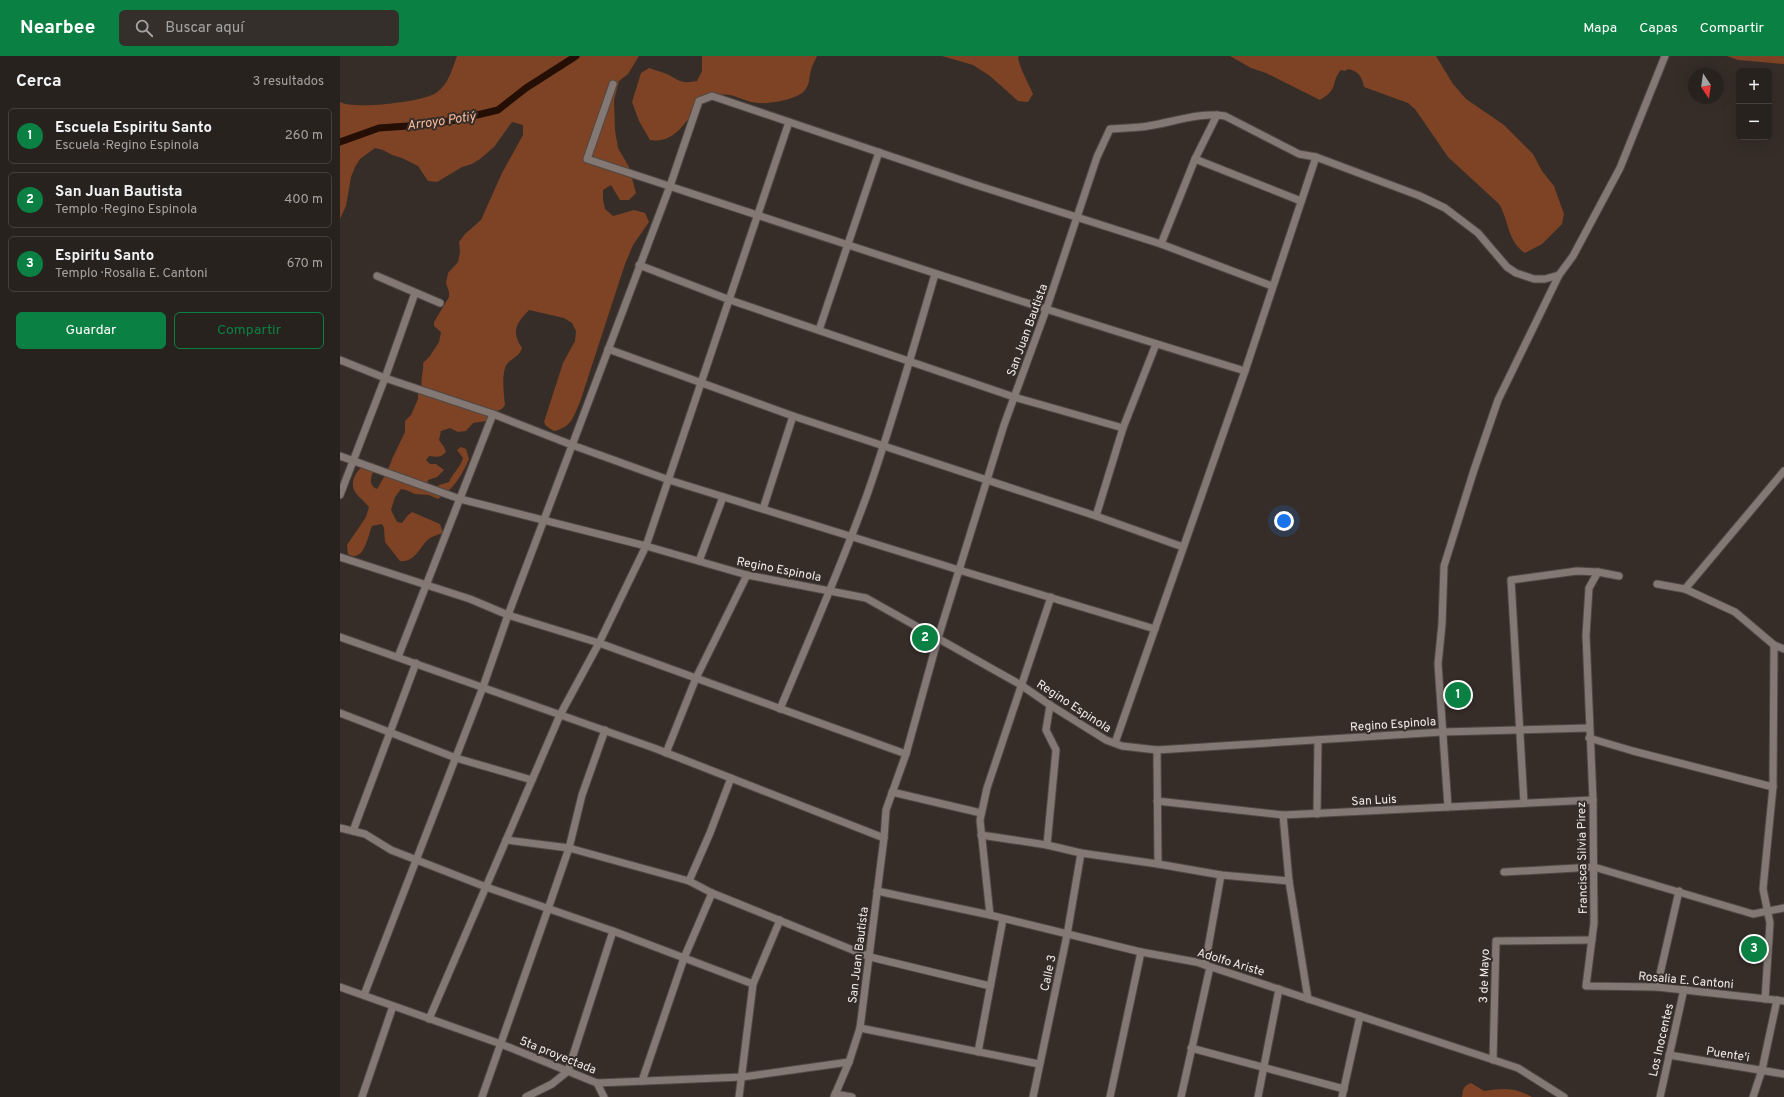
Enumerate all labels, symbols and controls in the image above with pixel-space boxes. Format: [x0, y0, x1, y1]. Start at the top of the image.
search box [119, 10, 399, 46]
text: Nearbee [20, 16, 95, 40]
icon: search [133, 17, 155, 39]
text: Buscar aquí [165, 19, 244, 38]
text: Mapa [1583, 20, 1617, 37]
text: Capas [1639, 20, 1678, 37]
text: Compartir [1700, 20, 1764, 37]
north arrow [1688, 68, 1724, 104]
map controls [1736, 68, 1772, 140]
button: + [1736, 68, 1772, 104]
text: Cerca [16, 71, 62, 93]
text: 3 resultados [252, 74, 324, 90]
button: − [1736, 104, 1772, 140]
water label: Arroyo Poti´y [406, 109, 478, 135]
text: Escuela Espiritu Santo [55, 119, 212, 138]
text: 1 [27, 128, 33, 144]
text: 260 m [285, 128, 323, 144]
text: Escuela · Regino Espinola [55, 138, 199, 154]
text: San Juan Bautista [55, 183, 182, 202]
text: 2 [26, 192, 34, 208]
text: 400 m [284, 192, 323, 208]
text: Templo · Regino Espinola [55, 202, 197, 218]
text: Espiritu Santo [55, 247, 154, 266]
text: 3 [26, 256, 34, 272]
text: 670 m [287, 256, 323, 272]
text: Templo · Rosalia E. Cantoni [55, 266, 208, 282]
street label: San Juan Bautista [1004, 282, 1052, 379]
button: Guardar [16, 312, 166, 349]
button: Compartir [174, 312, 324, 349]
your location [1274, 511, 1294, 531]
street label: Regino Espinola [735, 554, 823, 586]
pin: 2 [912, 623, 938, 653]
street label: Regino Espinola [1033, 677, 1114, 737]
pin: 1 [1445, 680, 1471, 710]
street label: Regino Espinola [1350, 714, 1437, 736]
street label: San Luis [1351, 792, 1397, 810]
street label: Francisca Silvia Pirez [1574, 802, 1592, 914]
street label: San Juan Bautista [845, 906, 873, 1004]
pin: 3 [1741, 934, 1767, 964]
street label: Adolfo Ariste [1195, 945, 1266, 981]
street label: 3 de Mayo [1476, 948, 1494, 1004]
street label: Calle 3 [1037, 954, 1061, 993]
street label: Rosalia E. Cantoni [1638, 969, 1734, 993]
street label: Los Inocentes [1646, 1002, 1678, 1078]
street label: 5ta proyectada [517, 1033, 598, 1079]
street label: Puente'i [1705, 1044, 1751, 1066]

